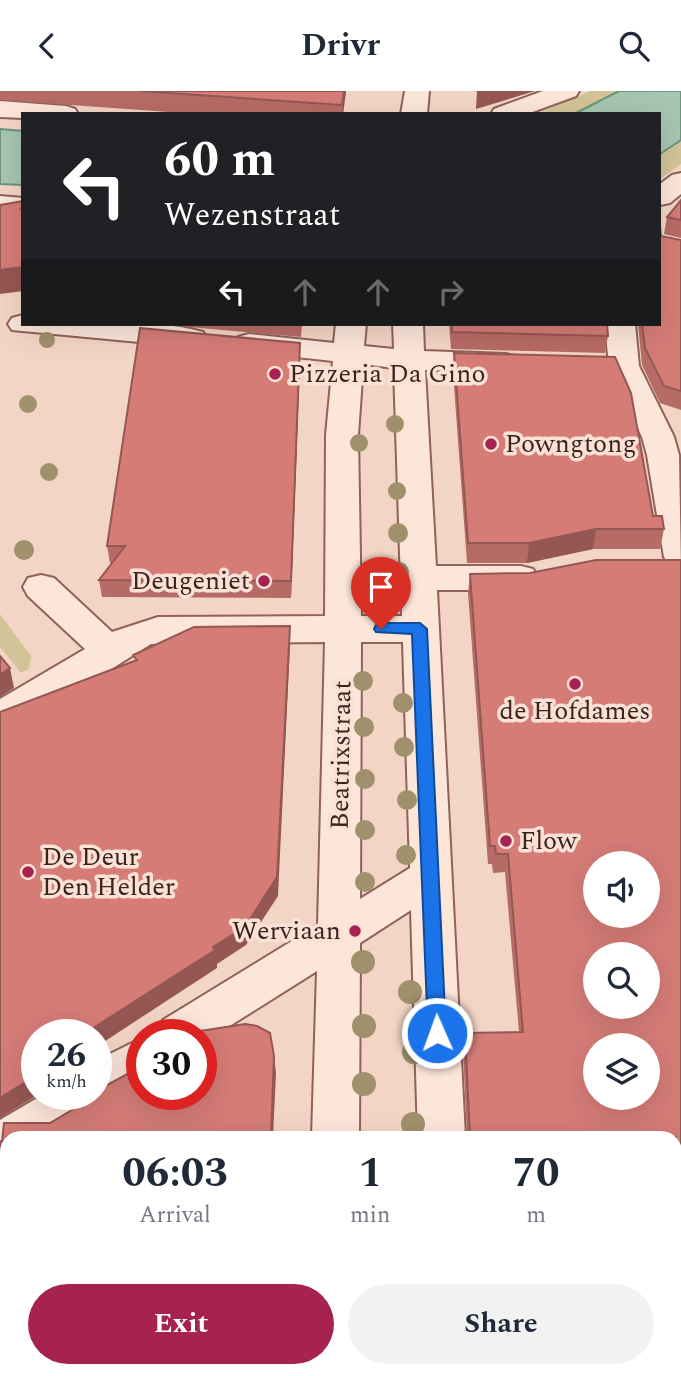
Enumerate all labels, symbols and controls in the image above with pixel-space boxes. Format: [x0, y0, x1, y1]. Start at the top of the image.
text: Drivr [301, 21, 380, 70]
icon: back [28, 27, 66, 65]
icon: search [615, 27, 653, 65]
text: 60 m [164, 123, 275, 198]
icon: left [49, 140, 140, 231]
text: Wezenstraat [164, 191, 340, 240]
icon: left [213, 273, 251, 311]
icon: ahead [286, 273, 324, 311]
icon: ahead [359, 273, 397, 311]
icon: right [432, 273, 470, 311]
place label: Pizzeria Da Gino [289, 354, 485, 394]
marker: Pizzeria Da Gino [267, 366, 283, 382]
place label: Powngtong [505, 424, 636, 464]
marker: Powngtong [483, 436, 499, 452]
pin [351, 557, 411, 629]
place label: Deugeniet [131, 561, 250, 601]
icon: arrive [362, 568, 400, 606]
marker: Deugeniet [256, 573, 272, 589]
marker: de Hofdames [567, 676, 583, 692]
street label: Beatrixstraat [320, 680, 362, 830]
place label: de Hofdames [499, 691, 651, 731]
place label: Flow [520, 821, 578, 861]
marker: Flow [498, 833, 514, 849]
place label: De Deur Den Helder [42, 837, 175, 907]
map controls [583, 851, 660, 1110]
button: sound [583, 851, 660, 928]
marker: De Deur Den Helder [20, 864, 36, 880]
place label: Werviaan [232, 911, 341, 951]
marker: Werviaan [347, 923, 363, 939]
button: search [583, 942, 660, 1019]
position arrow [400, 996, 474, 1070]
speed limit sign: 30 [126, 1019, 217, 1110]
text: 26 [47, 1029, 86, 1082]
button: layers [583, 1033, 660, 1110]
text: km/h [46, 1068, 87, 1095]
text: 06:03 [122, 1142, 228, 1205]
text: 1 [358, 1142, 382, 1205]
text: 70 [513, 1142, 560, 1205]
text: Arrival [139, 1198, 211, 1233]
text: min [350, 1198, 390, 1233]
text: m [526, 1198, 546, 1233]
button: Exit [28, 1284, 334, 1364]
button: Share [348, 1284, 654, 1364]

